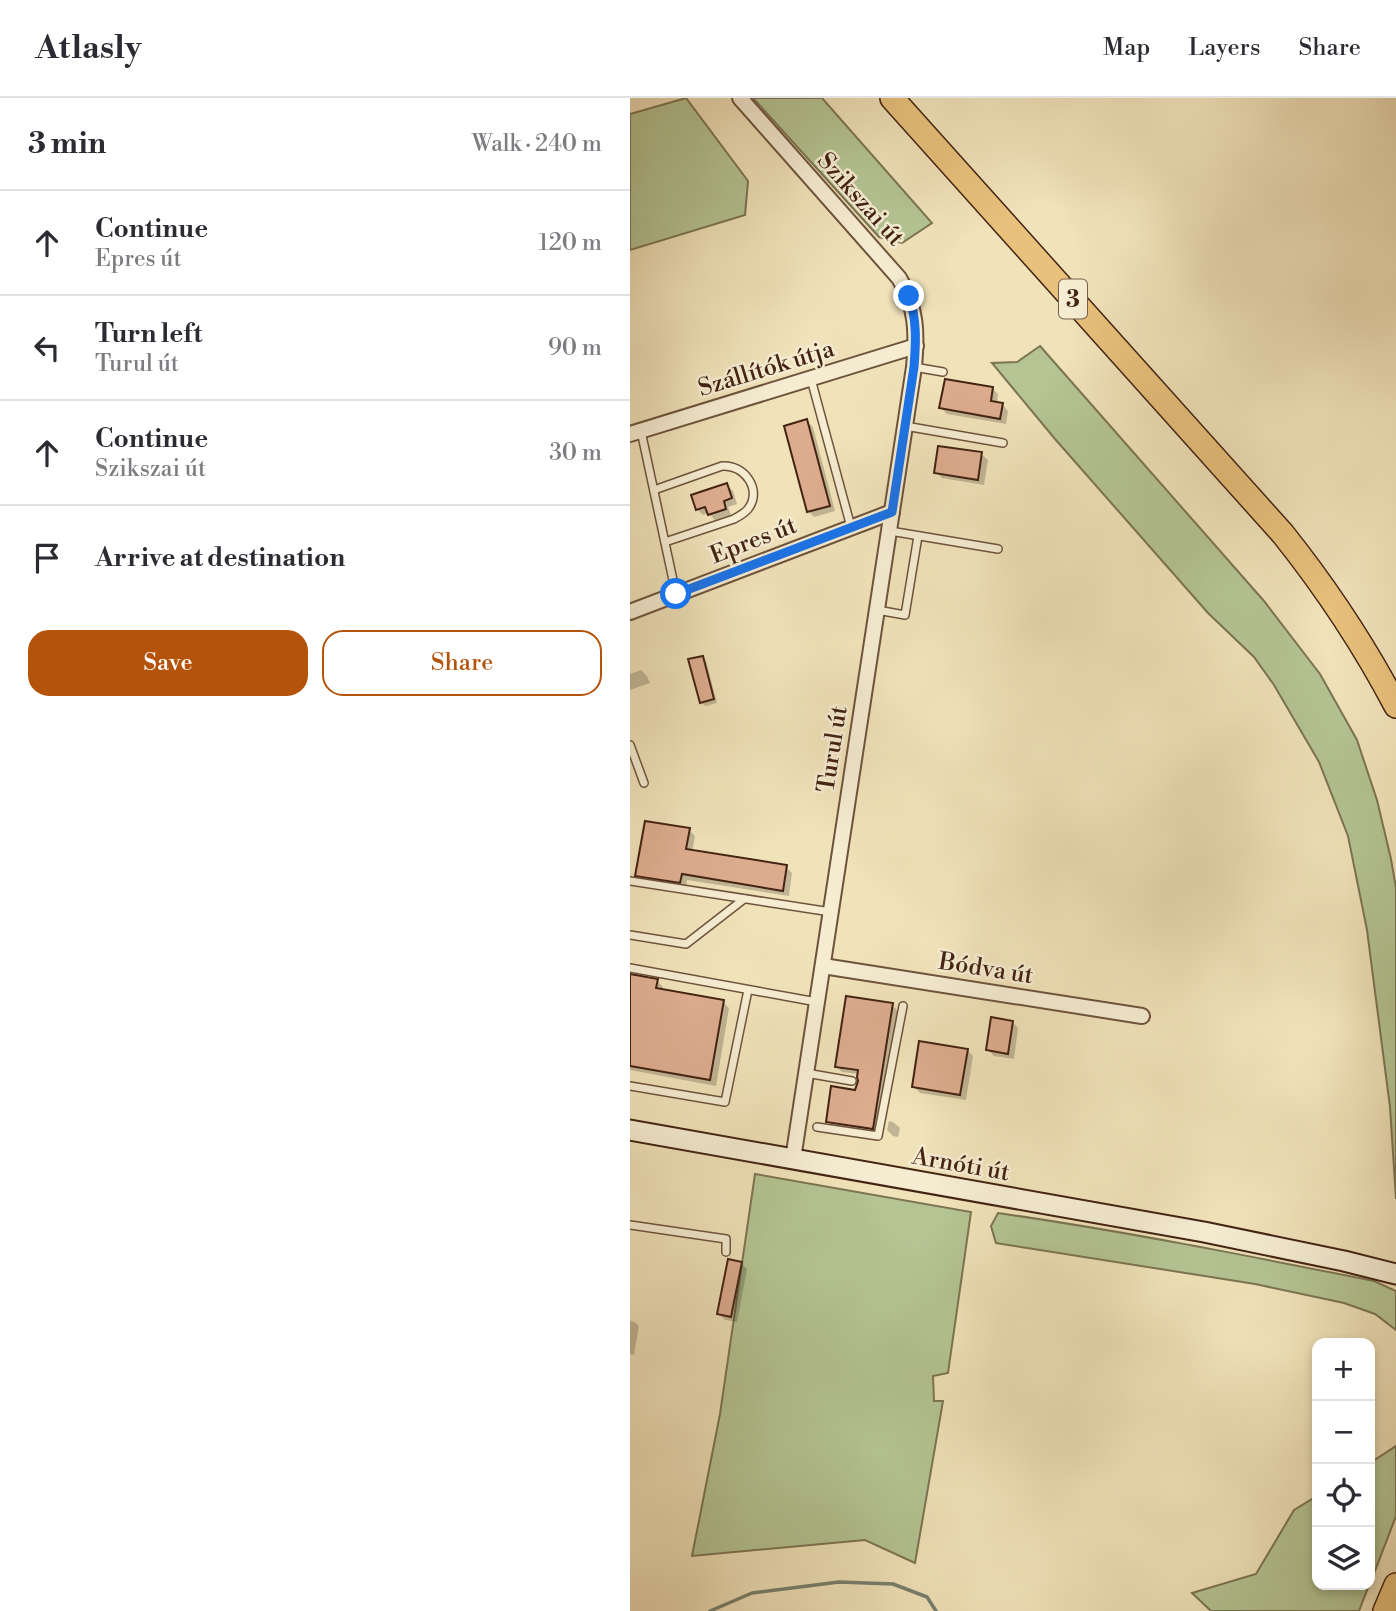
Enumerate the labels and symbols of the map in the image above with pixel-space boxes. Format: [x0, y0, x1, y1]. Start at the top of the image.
street label: Szikszai út [810, 147, 911, 253]
route end [893, 280, 924, 311]
road number: 3 [1059, 280, 1087, 318]
street label: Szállítók útja [695, 334, 839, 404]
street label: Epres út [706, 511, 801, 571]
route start [660, 578, 691, 609]
street label: Turul út [811, 703, 855, 795]
street label: Bódva út [935, 947, 1036, 991]
street label: Arnóti út [909, 1141, 1012, 1188]

